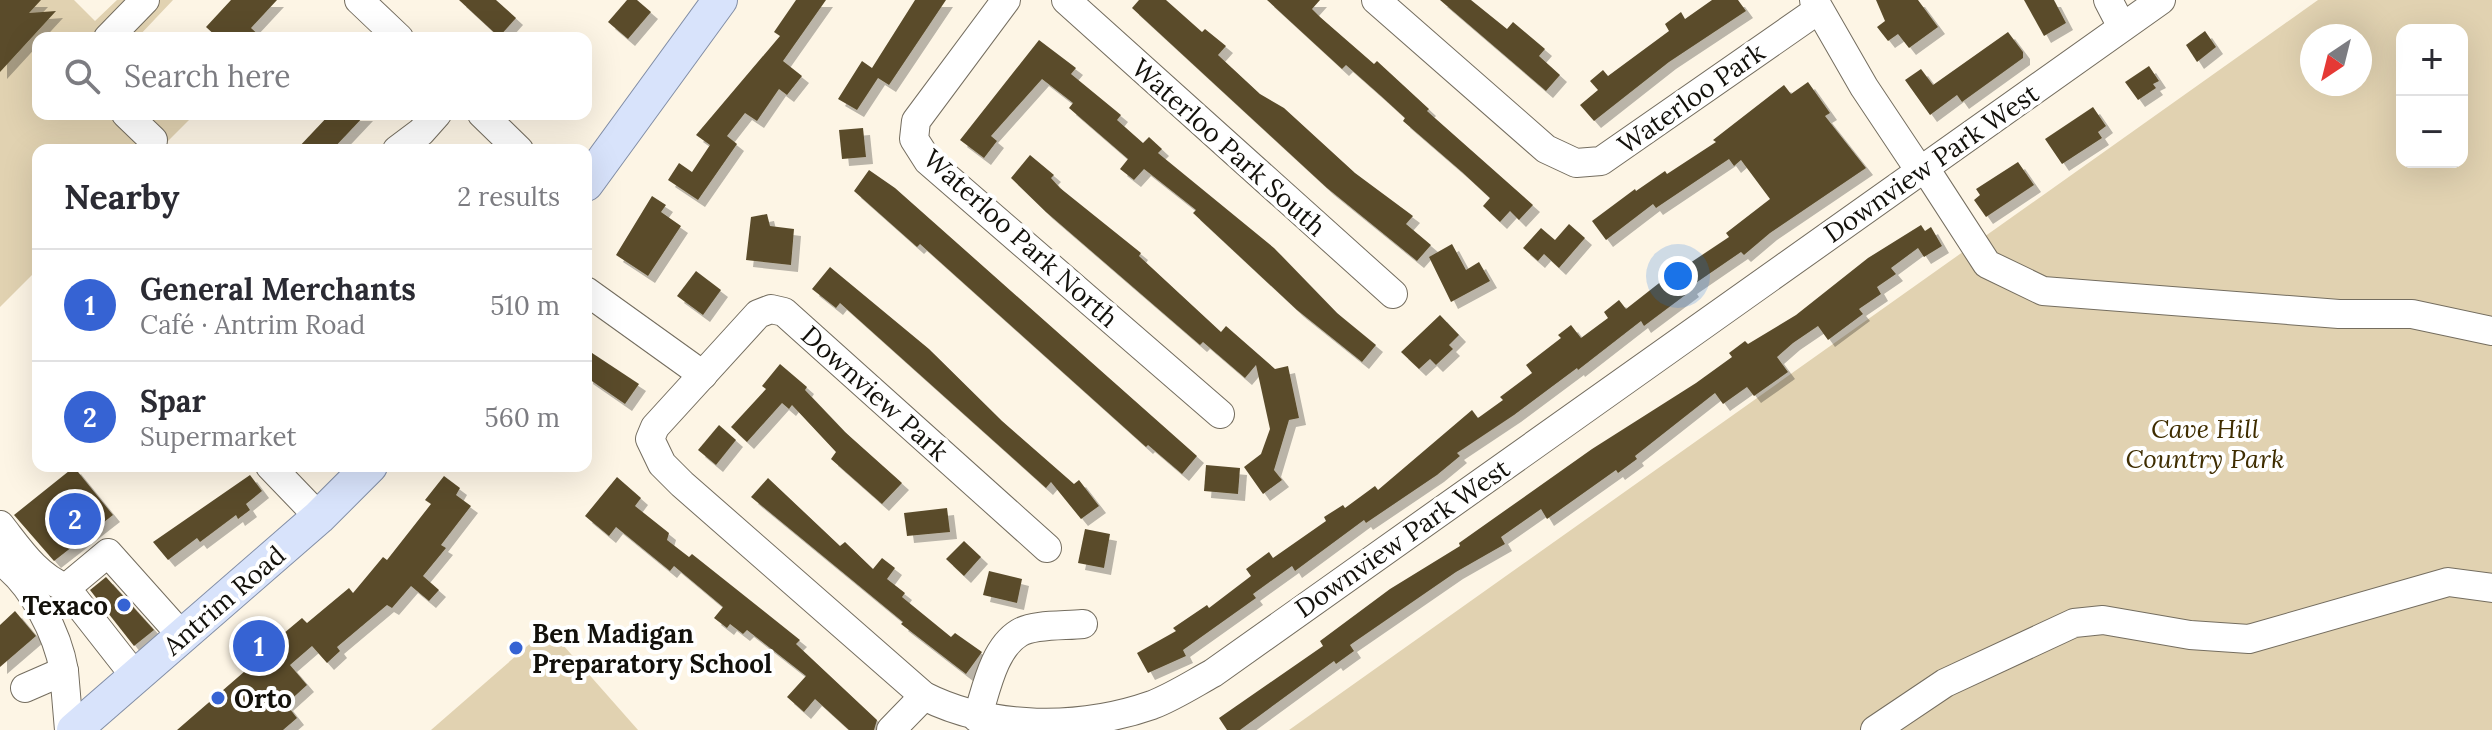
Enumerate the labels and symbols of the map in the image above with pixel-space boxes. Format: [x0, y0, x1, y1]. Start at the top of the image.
north arrow [2300, 24, 2372, 96]
street label: Waterloo Park [1611, 35, 1771, 161]
street label: Waterloo Park South [1125, 51, 1333, 243]
street label: Downview Park West [1817, 76, 2045, 250]
street label: Waterloo Park North [917, 142, 1125, 334]
your location [1658, 256, 1698, 296]
street label: Downview Park [795, 318, 955, 468]
park label: Cave Hill Country Park [2125, 412, 2285, 475]
street label: Downview Park West [1288, 451, 1516, 625]
pin: 2 [49, 489, 101, 549]
street label: Antrim Road [155, 538, 292, 663]
place label: Texaco [22, 589, 108, 622]
marker: Texaco [115, 596, 133, 614]
pin: 1 [233, 616, 285, 676]
place label: Ben Madigan Preparatory School [532, 617, 772, 680]
marker: Ben Madigan Preparatory School [507, 639, 525, 657]
place label: Orto [234, 682, 292, 715]
marker: Orto [209, 689, 227, 707]

